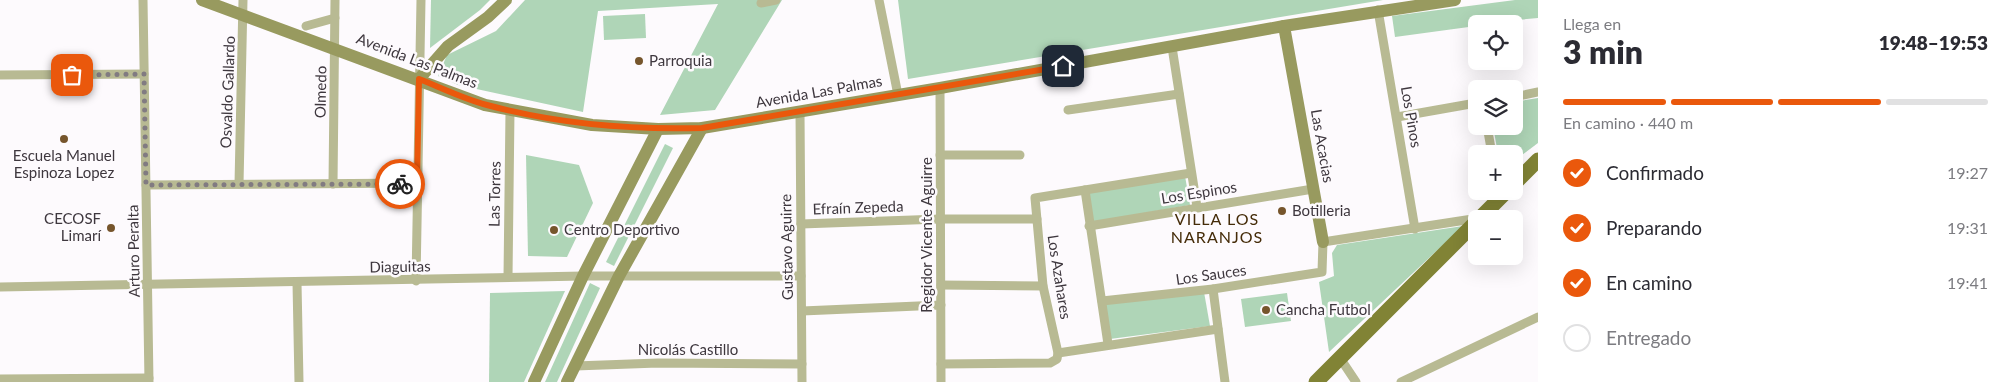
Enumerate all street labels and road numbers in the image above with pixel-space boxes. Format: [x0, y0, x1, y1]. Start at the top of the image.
street label: Avenida Las Palmas [354, 29, 480, 91]
street label: Osvaldo Gallardo [216, 35, 238, 149]
street label: Olmedo [311, 66, 329, 118]
street label: Avenida Las Palmas [754, 71, 884, 111]
street label: Los Pinos [1398, 85, 1426, 149]
street label: Las Acacias [1308, 108, 1338, 184]
street label: Regidor Vicente Aguirre [917, 157, 935, 313]
street label: Las Torres [484, 161, 504, 227]
street label: Los Espinos [1160, 177, 1238, 207]
street label: Gustavo Aguirre [776, 194, 796, 300]
street label: Efraín Zepeda [812, 196, 904, 218]
street label: Arturo Peralta [123, 205, 143, 297]
street label: Los Azahares [1044, 233, 1076, 320]
street label: Diaguitas [369, 256, 431, 276]
street label: Los Sauces [1174, 260, 1247, 288]
street label: Nicolás Castillo [638, 340, 738, 358]

